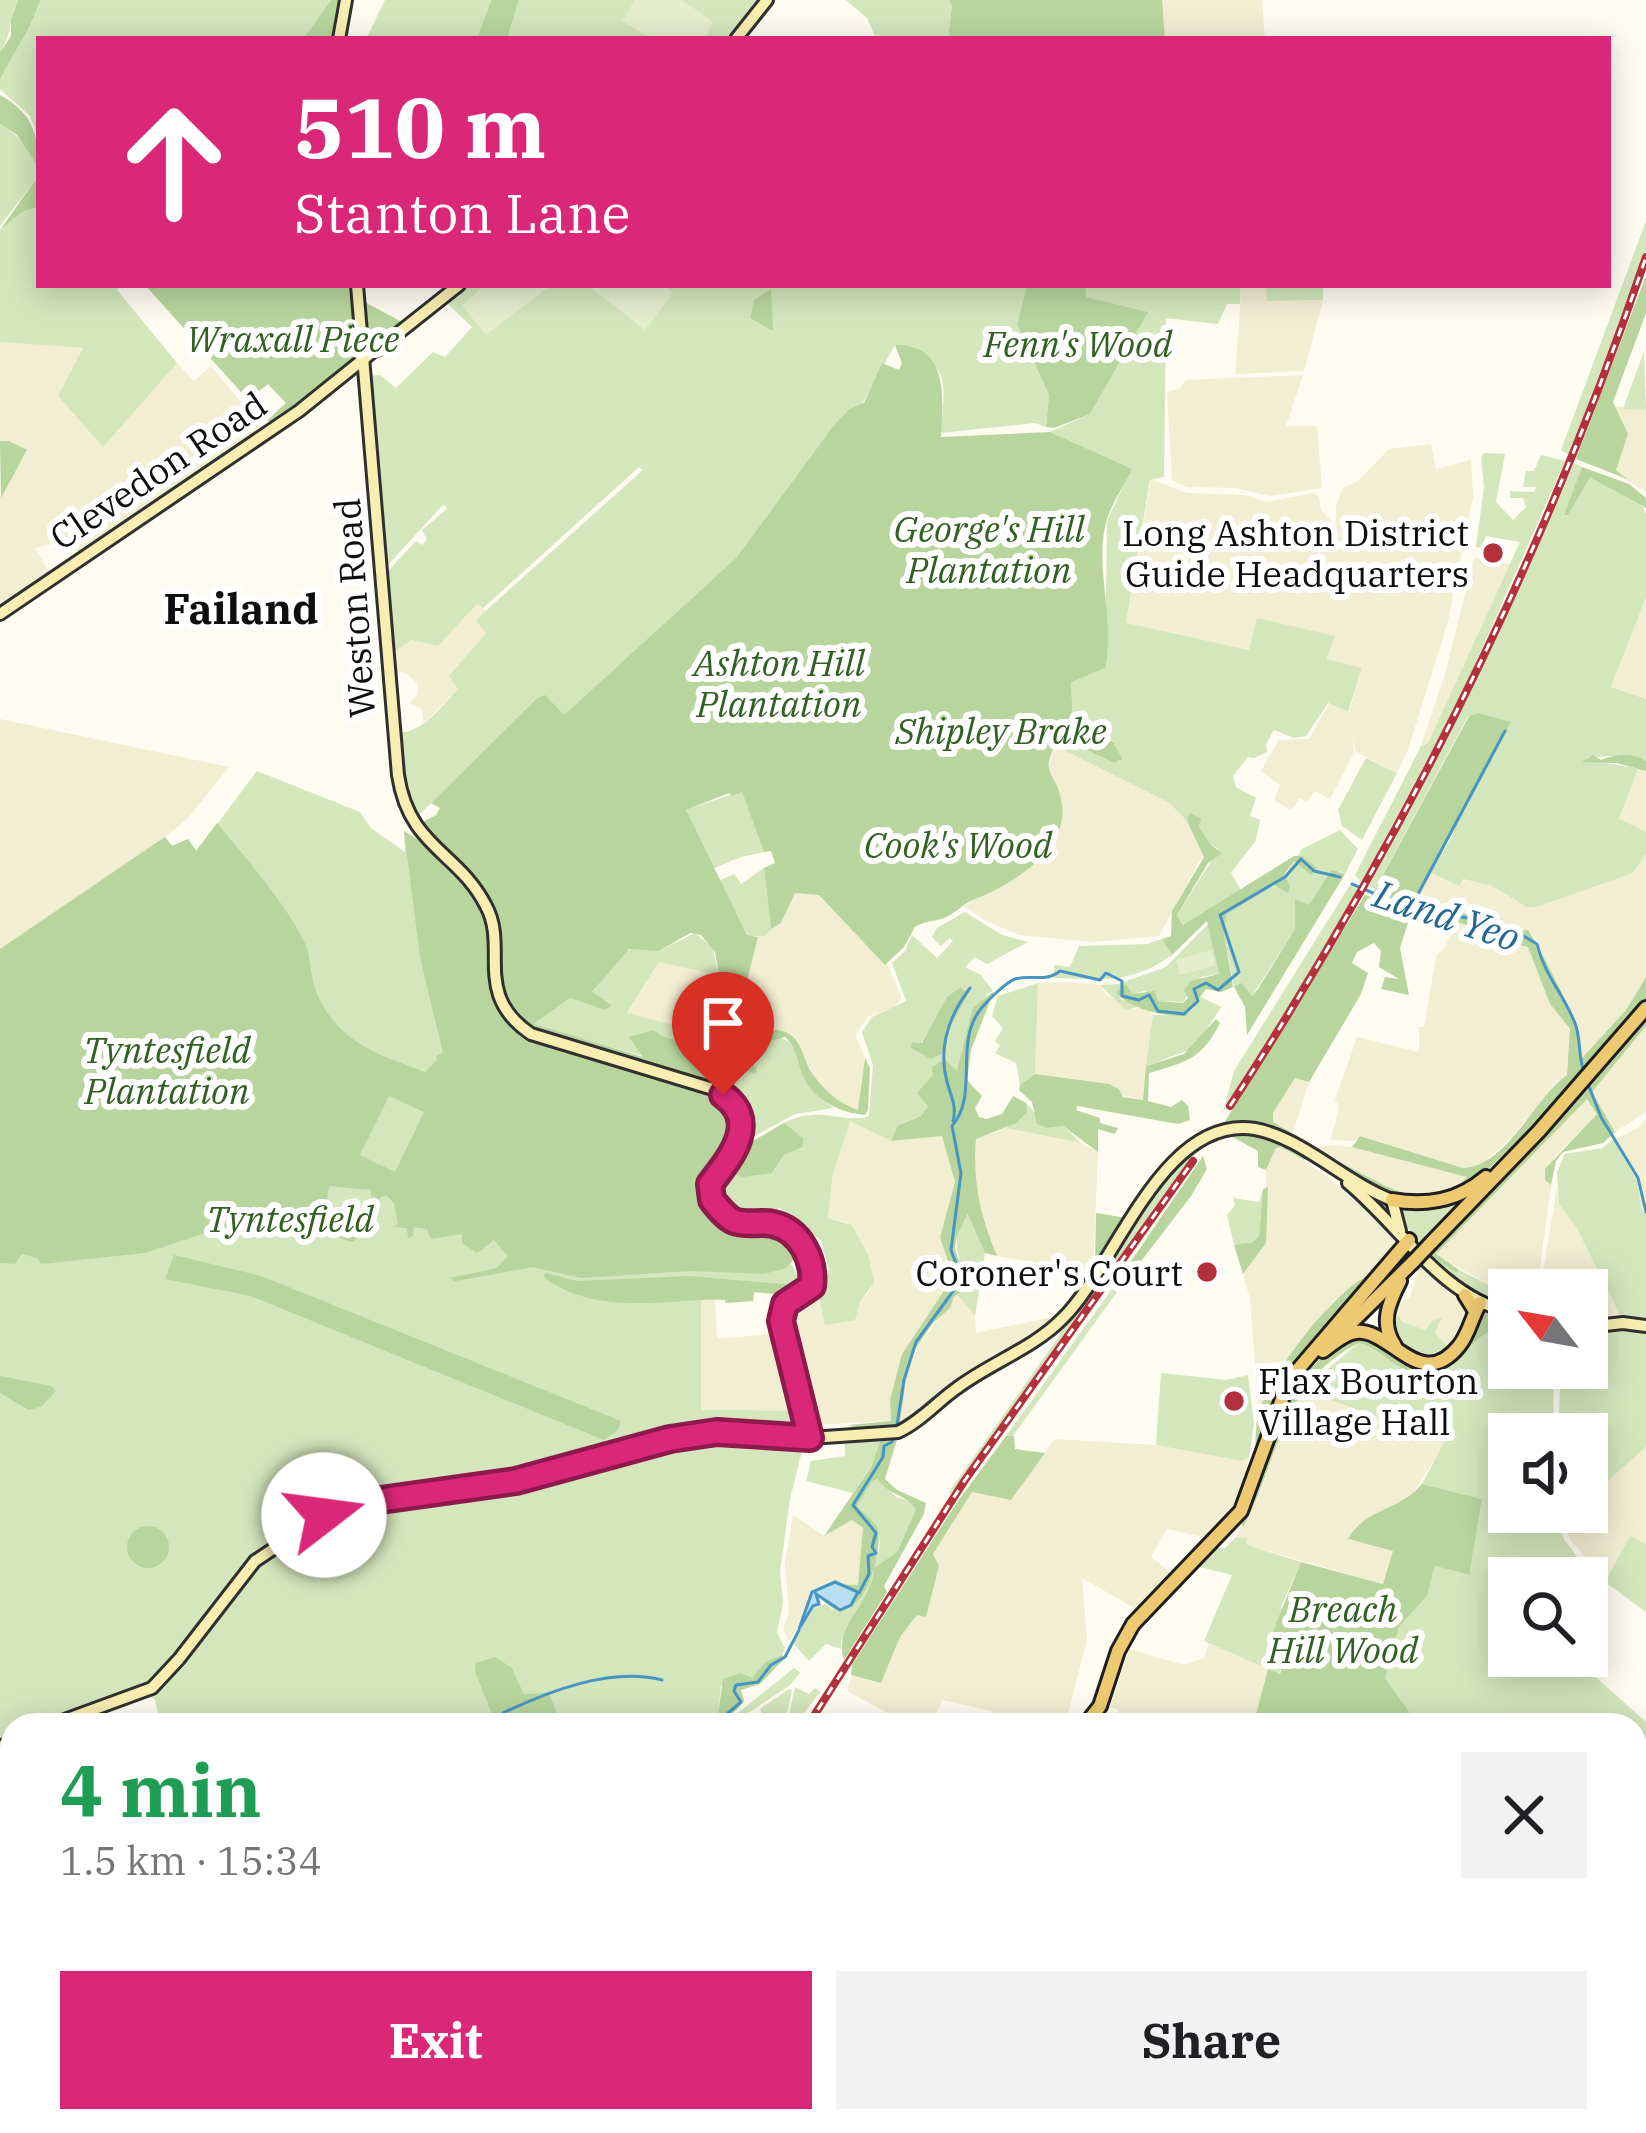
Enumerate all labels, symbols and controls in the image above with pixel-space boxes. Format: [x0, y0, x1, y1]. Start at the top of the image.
text: 510 m [294, 72, 546, 181]
icon: ahead [96, 84, 252, 240]
text: Stanton Lane [294, 178, 630, 248]
park label: Wraxall Piece [186, 315, 400, 362]
park label: Fenn's Wood [983, 320, 1173, 367]
street label: Clevedon Road [41, 380, 275, 560]
street label: Weston Road [323, 497, 385, 719]
park label: George's Hill Plantation [893, 505, 1085, 593]
place label: Long Ashton District Guide Headquarters [1122, 509, 1469, 597]
marker: Long Ashton District Guide Headquarters [1480, 540, 1506, 566]
district label: Failand [163, 581, 319, 636]
park label: Ashton Hill Plantation [691, 639, 866, 727]
park label: Shipley Brake [894, 707, 1107, 754]
park label: Cook's Wood [864, 821, 1053, 868]
water label: Land Yeo [1367, 867, 1527, 963]
pin [672, 972, 774, 1095]
icon: arrive [690, 990, 756, 1056]
park label: Tyntesfield Plantation [83, 1026, 251, 1114]
park label: Tyntesfield [206, 1195, 374, 1242]
place label: Coroner's Court [915, 1249, 1183, 1296]
marker: Coroner's Court [1194, 1259, 1220, 1285]
north arrow [1488, 1269, 1608, 1389]
map controls [1488, 1269, 1608, 1677]
place label: Flax Bourton Village Hall [1258, 1357, 1479, 1445]
marker: Flax Bourton Village Hall [1221, 1388, 1247, 1414]
button: sound [1488, 1413, 1608, 1533]
position arrow [261, 1452, 387, 1578]
button: search [1488, 1557, 1608, 1677]
park label: Breach Hill Wood [1267, 1585, 1419, 1673]
text: 4 min [60, 1743, 262, 1837]
button: close [1461, 1752, 1587, 1878]
text: 1.5 km · 15:34 [60, 1835, 322, 1886]
button: Exit [60, 1971, 812, 2109]
button: Share [836, 1971, 1587, 2109]

